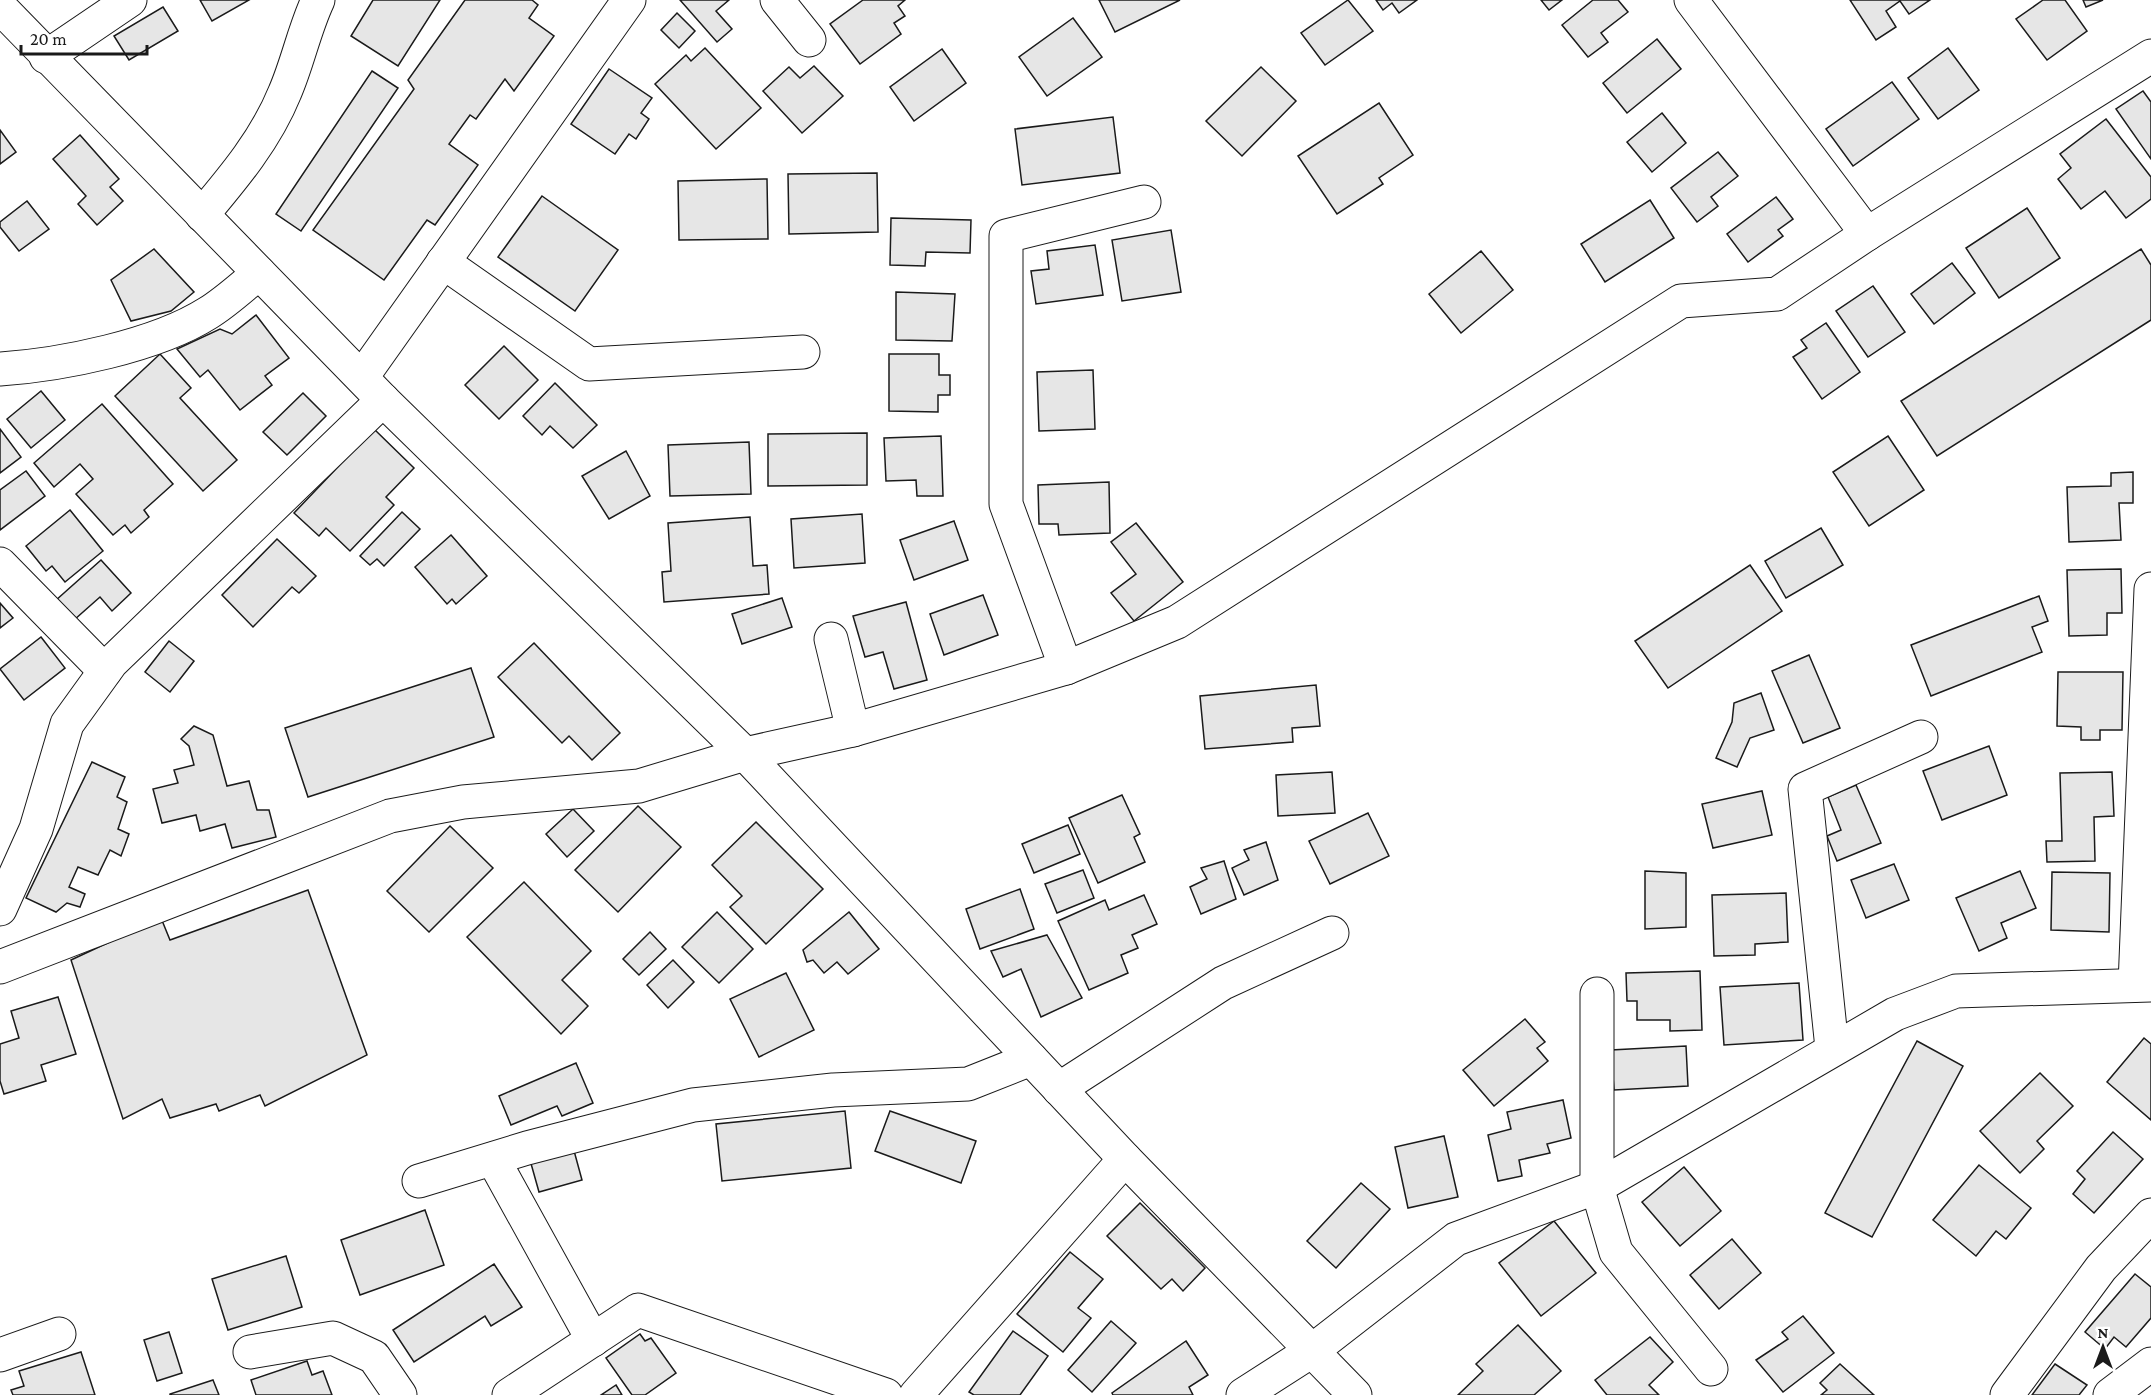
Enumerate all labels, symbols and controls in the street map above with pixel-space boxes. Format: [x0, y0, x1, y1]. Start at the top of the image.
scale bar [21, 18, 147, 56]
text: 20 m [30, 29, 67, 49]
north arrow [2073, 1317, 2133, 1377]
text: N [2098, 1324, 2109, 1341]

